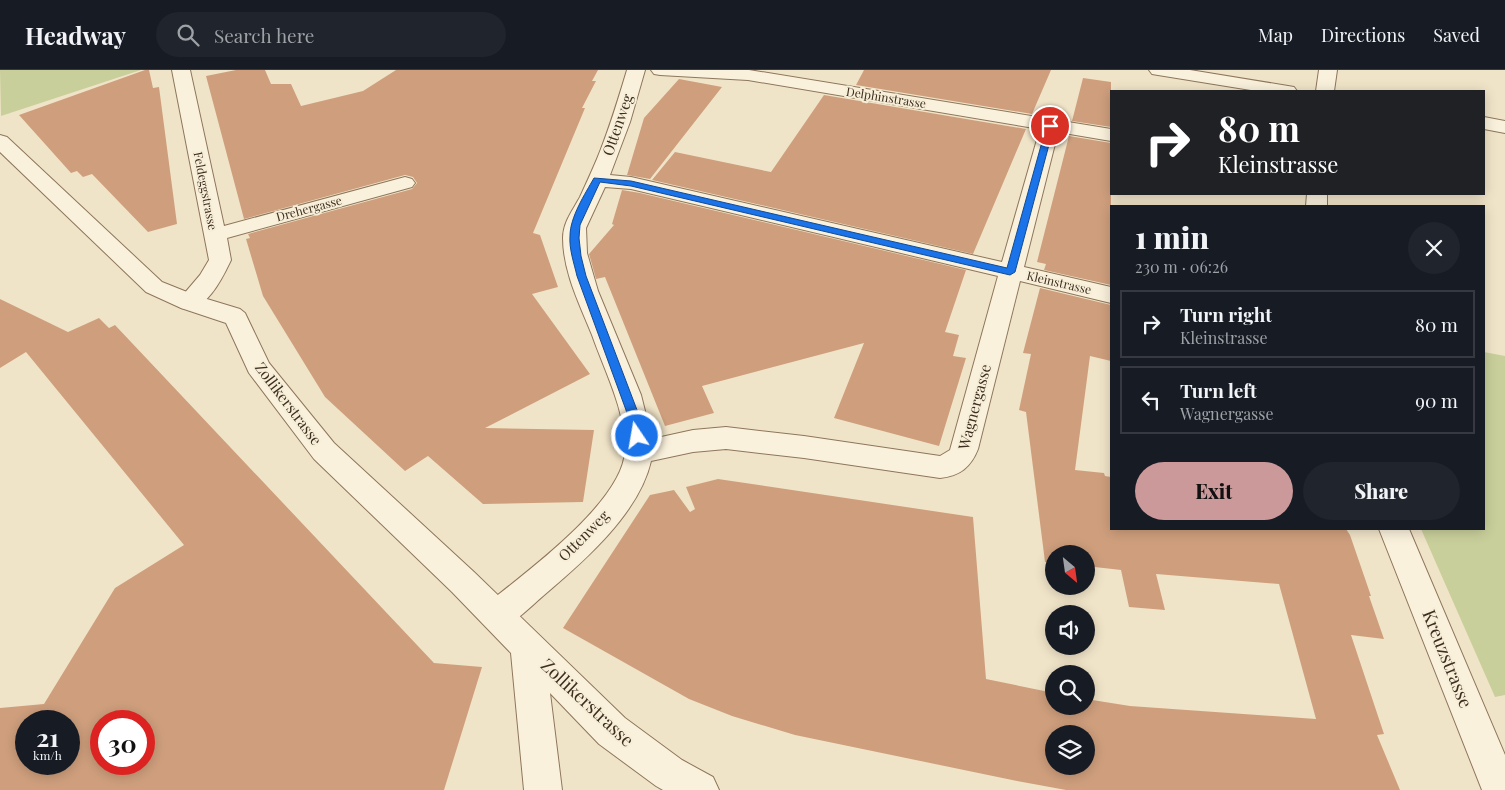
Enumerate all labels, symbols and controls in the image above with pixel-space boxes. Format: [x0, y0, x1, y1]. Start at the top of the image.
search box [156, 12, 506, 57]
text: Headway [25, 19, 126, 51]
icon: search [174, 21, 202, 49]
text: Search here [214, 22, 314, 48]
text: Map [1258, 23, 1293, 47]
text: Directions [1321, 23, 1405, 47]
text: Saved [1433, 23, 1480, 47]
street label: Delphinstrasse [845, 83, 927, 111]
street label: Ottenweg [597, 91, 637, 158]
text: 80 m [1218, 104, 1300, 151]
pin [1029, 105, 1071, 147]
icon: right [1135, 110, 1200, 175]
icon: arrive [1036, 112, 1064, 140]
text: Kleinstrasse [1218, 149, 1338, 179]
street label: Feldeggstrasse [191, 150, 221, 231]
street label: Drehergasse [274, 192, 343, 224]
text: 1 min [1135, 217, 1209, 257]
button: close [1408, 222, 1460, 274]
text: 230 m · 06:26 [1135, 256, 1228, 277]
street label: Kleinstrasse [1025, 267, 1093, 297]
text: Turn right [1180, 301, 1272, 327]
icon: right [1137, 310, 1165, 338]
text: 80 m [1415, 311, 1458, 337]
text: Kleinstrasse [1180, 327, 1268, 348]
street label: Zollikerstrasse [251, 358, 327, 449]
street label: Wagnergasse [953, 362, 995, 453]
text: Turn left [1180, 377, 1257, 403]
icon: left [1137, 386, 1165, 414]
text: 90 m [1415, 387, 1458, 413]
text: Wagnergasse [1180, 403, 1274, 424]
position arrow [610, 409, 662, 461]
button: Exit [1135, 462, 1293, 520]
button: Share [1303, 462, 1460, 520]
street label: Ottenweg [553, 505, 613, 565]
north arrow [1045, 545, 1095, 595]
map controls [1045, 545, 1095, 775]
button: sound [1045, 605, 1095, 655]
street label: Kreuzstrasse [1417, 606, 1479, 711]
street label: Zollikerstrasse [536, 653, 639, 752]
button: search [1045, 665, 1095, 715]
speed limit sign: 30 [90, 710, 155, 775]
text: 21 [36, 720, 59, 753]
button: layers [1045, 725, 1095, 775]
text: km/h [33, 747, 62, 763]

